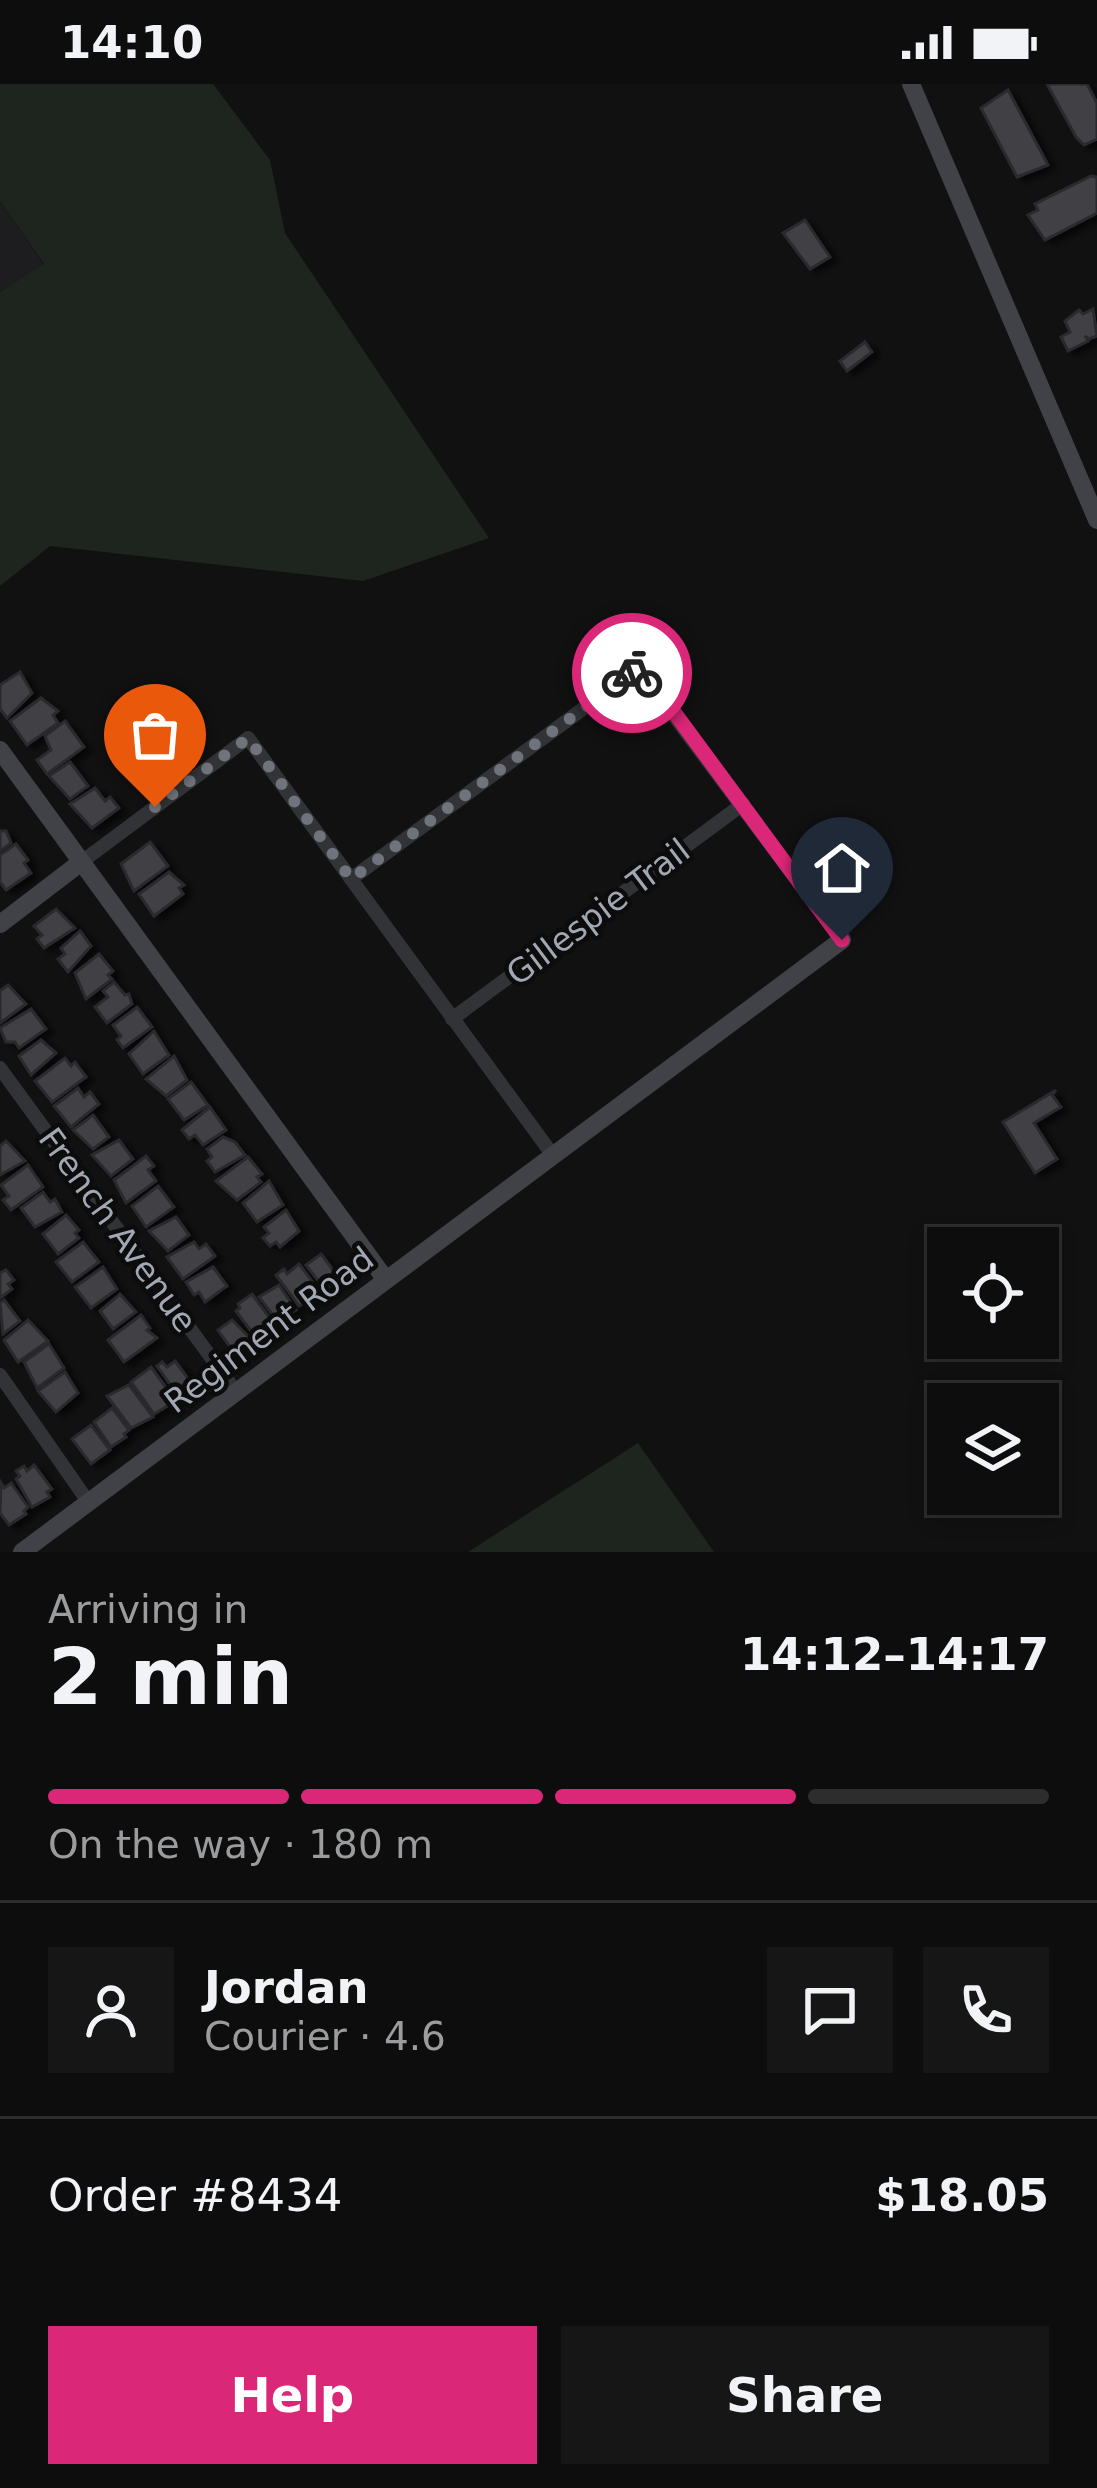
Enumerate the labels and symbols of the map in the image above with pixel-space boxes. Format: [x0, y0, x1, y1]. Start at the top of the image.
courier [572, 613, 692, 733]
pin [104, 684, 206, 807]
pin [791, 817, 893, 940]
street label: Gillespie Trail [499, 831, 697, 993]
street label: French Avenue [31, 1120, 205, 1340]
street label: Regiment Road [157, 1239, 381, 1421]

